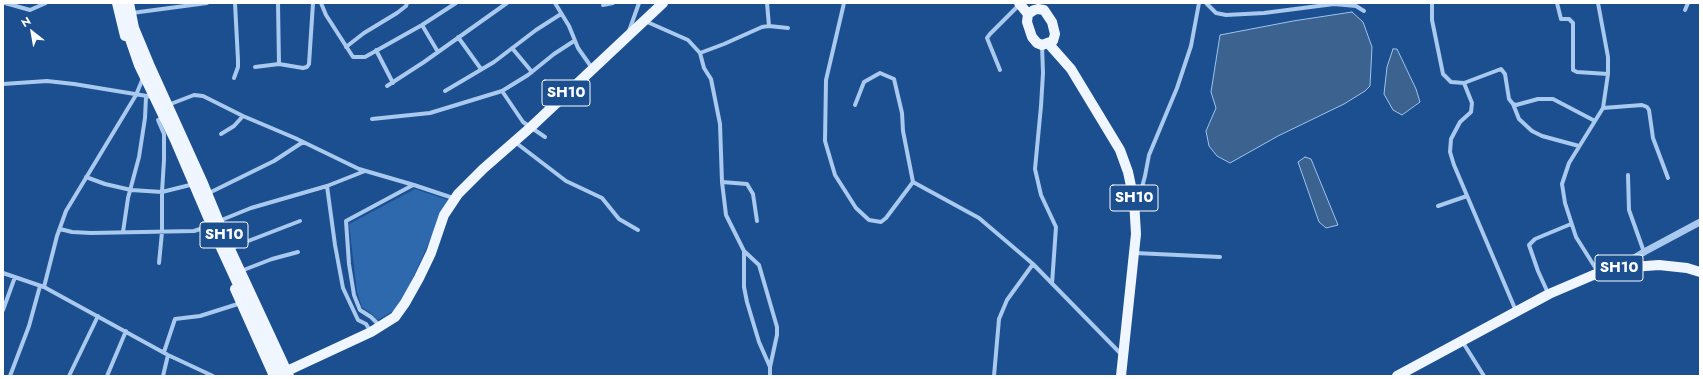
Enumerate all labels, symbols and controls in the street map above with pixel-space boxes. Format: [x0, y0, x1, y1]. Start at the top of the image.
north arrow [12, 12, 52, 52]
text: N [18, 13, 34, 31]
road number: SH10 [542, 80, 590, 106]
road number: SH10 [1110, 185, 1158, 211]
road number: SH10 [200, 222, 248, 248]
road number: SH10 [1595, 255, 1643, 281]

